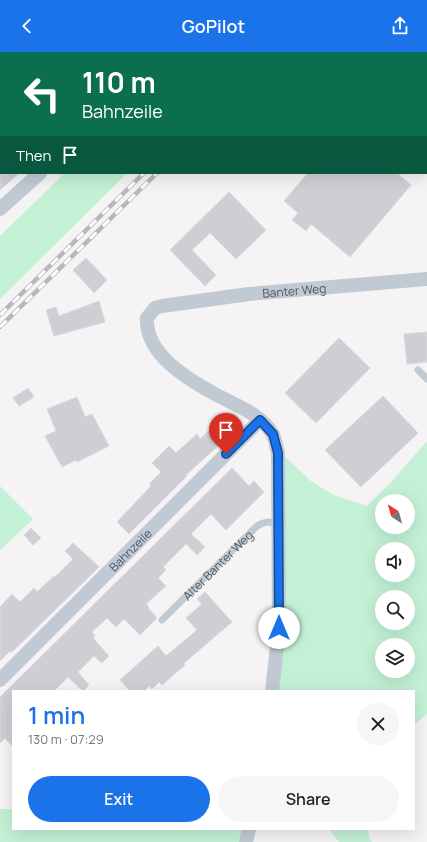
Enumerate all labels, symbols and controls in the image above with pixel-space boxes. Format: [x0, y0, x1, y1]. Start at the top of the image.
text: GoPilot [182, 14, 245, 38]
icon: back [16, 15, 38, 37]
icon: share [389, 15, 411, 37]
text: 110 m [82, 63, 156, 101]
icon: left [16, 68, 68, 120]
text: Bahnzeile [82, 99, 163, 123]
icon: arrive [59, 144, 81, 166]
text: Then [16, 145, 51, 166]
street label: Banter Weg [262, 279, 327, 301]
pin [209, 413, 243, 454]
icon: arrive [215, 419, 237, 441]
north arrow [375, 494, 415, 534]
map controls [375, 494, 415, 678]
street label: Bahnzeile [105, 525, 155, 575]
street label: Alter Banter Weg [178, 526, 256, 604]
button: sound [375, 542, 415, 582]
button: search [375, 590, 415, 630]
position arrow [258, 607, 300, 649]
button: layers [375, 638, 415, 678]
text: 1 min [28, 698, 85, 731]
button: close [357, 703, 399, 745]
text: 130 m · 07:29 [28, 730, 104, 748]
button: Exit [28, 776, 210, 822]
button: Share [218, 776, 399, 822]

